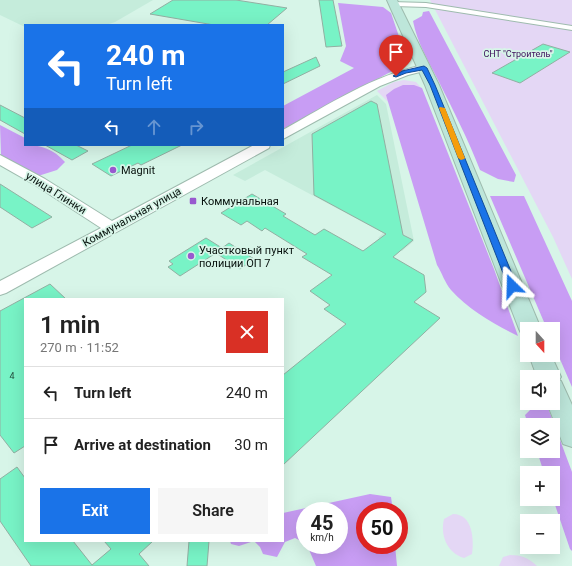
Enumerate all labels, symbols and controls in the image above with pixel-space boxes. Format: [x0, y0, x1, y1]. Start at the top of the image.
pin [379, 35, 413, 76]
text: 240 m [106, 39, 185, 72]
icon: left [40, 40, 92, 92]
icon: arrive [385, 41, 407, 63]
park label: СНТ "Строитель" [483, 49, 553, 59]
text: Turn left [106, 73, 172, 94]
icon: left [101, 116, 123, 138]
icon: ahead [143, 116, 165, 138]
icon: right [185, 116, 207, 138]
place label: Magnit [121, 164, 156, 177]
marker: Magnit [108, 165, 118, 175]
street label: улица Глинки [23, 169, 89, 217]
street label: Коммунальная улица [80, 184, 184, 250]
place label: Коммунальная [201, 195, 279, 208]
marker: Коммунальная [188, 196, 198, 206]
place label: Участковый пункт полиции ОП 7 [199, 244, 295, 270]
marker: Участковый пункт полиции ОП 7 [186, 251, 196, 261]
position arrow [491, 265, 533, 307]
text: 1 min [40, 311, 100, 339]
button: close [226, 311, 268, 353]
north arrow [520, 322, 560, 362]
map controls [520, 322, 560, 554]
text: 270 m · 11:52 [40, 340, 119, 355]
button: sound [520, 370, 560, 410]
house number: 4 [9, 371, 15, 381]
icon: left [40, 382, 62, 404]
text: Turn left [74, 384, 131, 402]
text: 240 m [226, 384, 268, 402]
button: layers [520, 418, 560, 458]
icon: arrive [40, 434, 62, 456]
text: Arrive at destination [74, 436, 211, 454]
text: 30 m [234, 436, 268, 454]
button: + [520, 466, 560, 506]
button: Exit [40, 488, 150, 534]
button: Share [158, 488, 268, 534]
speed limit sign: 50 [356, 502, 408, 554]
text: 45 [311, 511, 333, 535]
button: − [520, 514, 560, 554]
text: km/h [310, 532, 334, 543]

